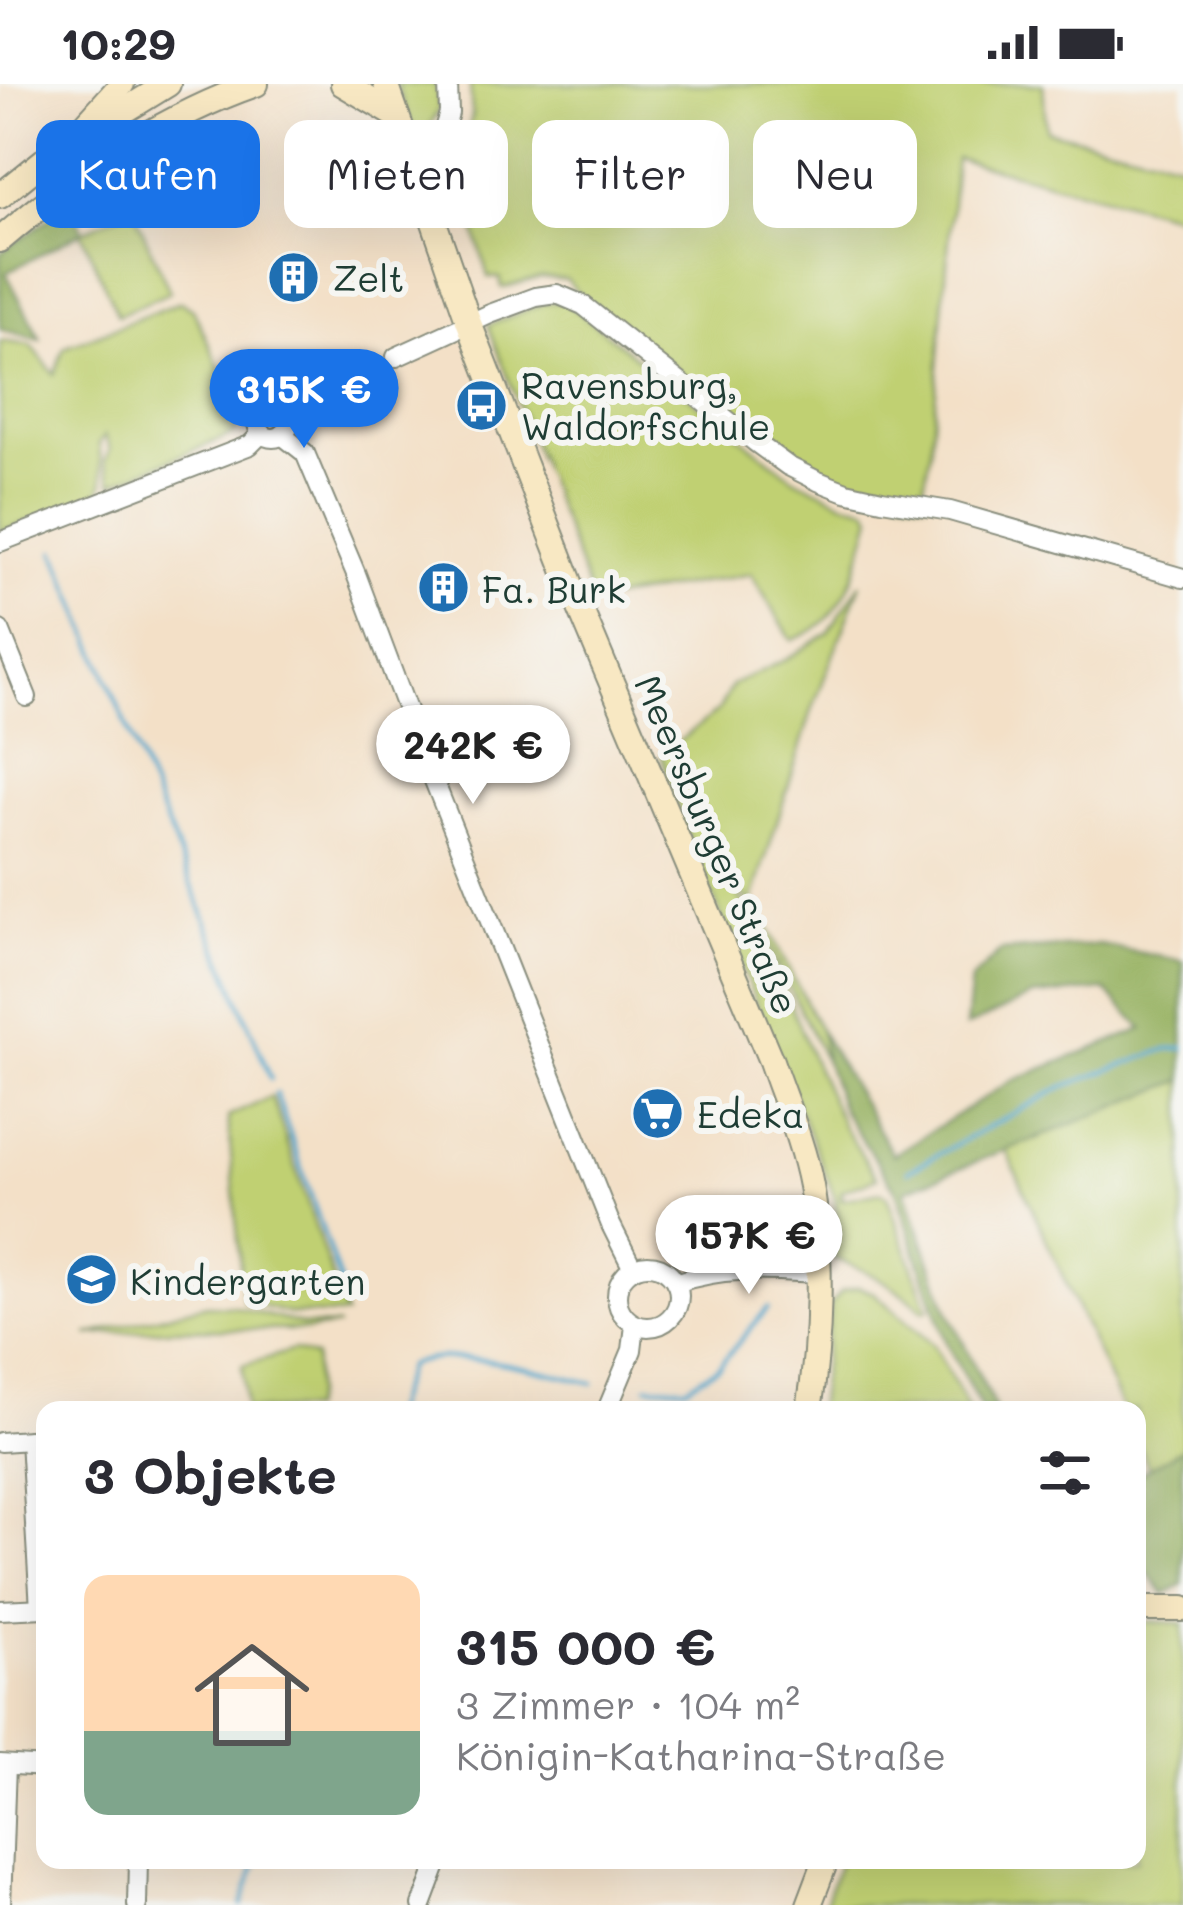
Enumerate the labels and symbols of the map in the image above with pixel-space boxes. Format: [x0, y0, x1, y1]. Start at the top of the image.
building icon: Zelt [266, 249, 322, 305]
place label: Zelt [333, 254, 404, 301]
pin: 315K € [206, 349, 402, 451]
place label: Ravensburg, Waldorfschule [521, 361, 770, 449]
bus stop icon: Ravensburg, Waldorfschule [454, 377, 510, 433]
building icon: Fa. Burk [415, 560, 471, 616]
place label: Fa. Burk [482, 565, 626, 612]
street label: Meersburger Straße [625, 667, 811, 1021]
pin: 242K € [375, 705, 571, 807]
supermarket icon: Edeka [630, 1085, 686, 1141]
place label: Edeka [697, 1090, 804, 1137]
pin: 157K € [651, 1195, 847, 1297]
school or university icon: Kindergarten [63, 1252, 119, 1308]
place label: Kindergarten [130, 1257, 365, 1304]

